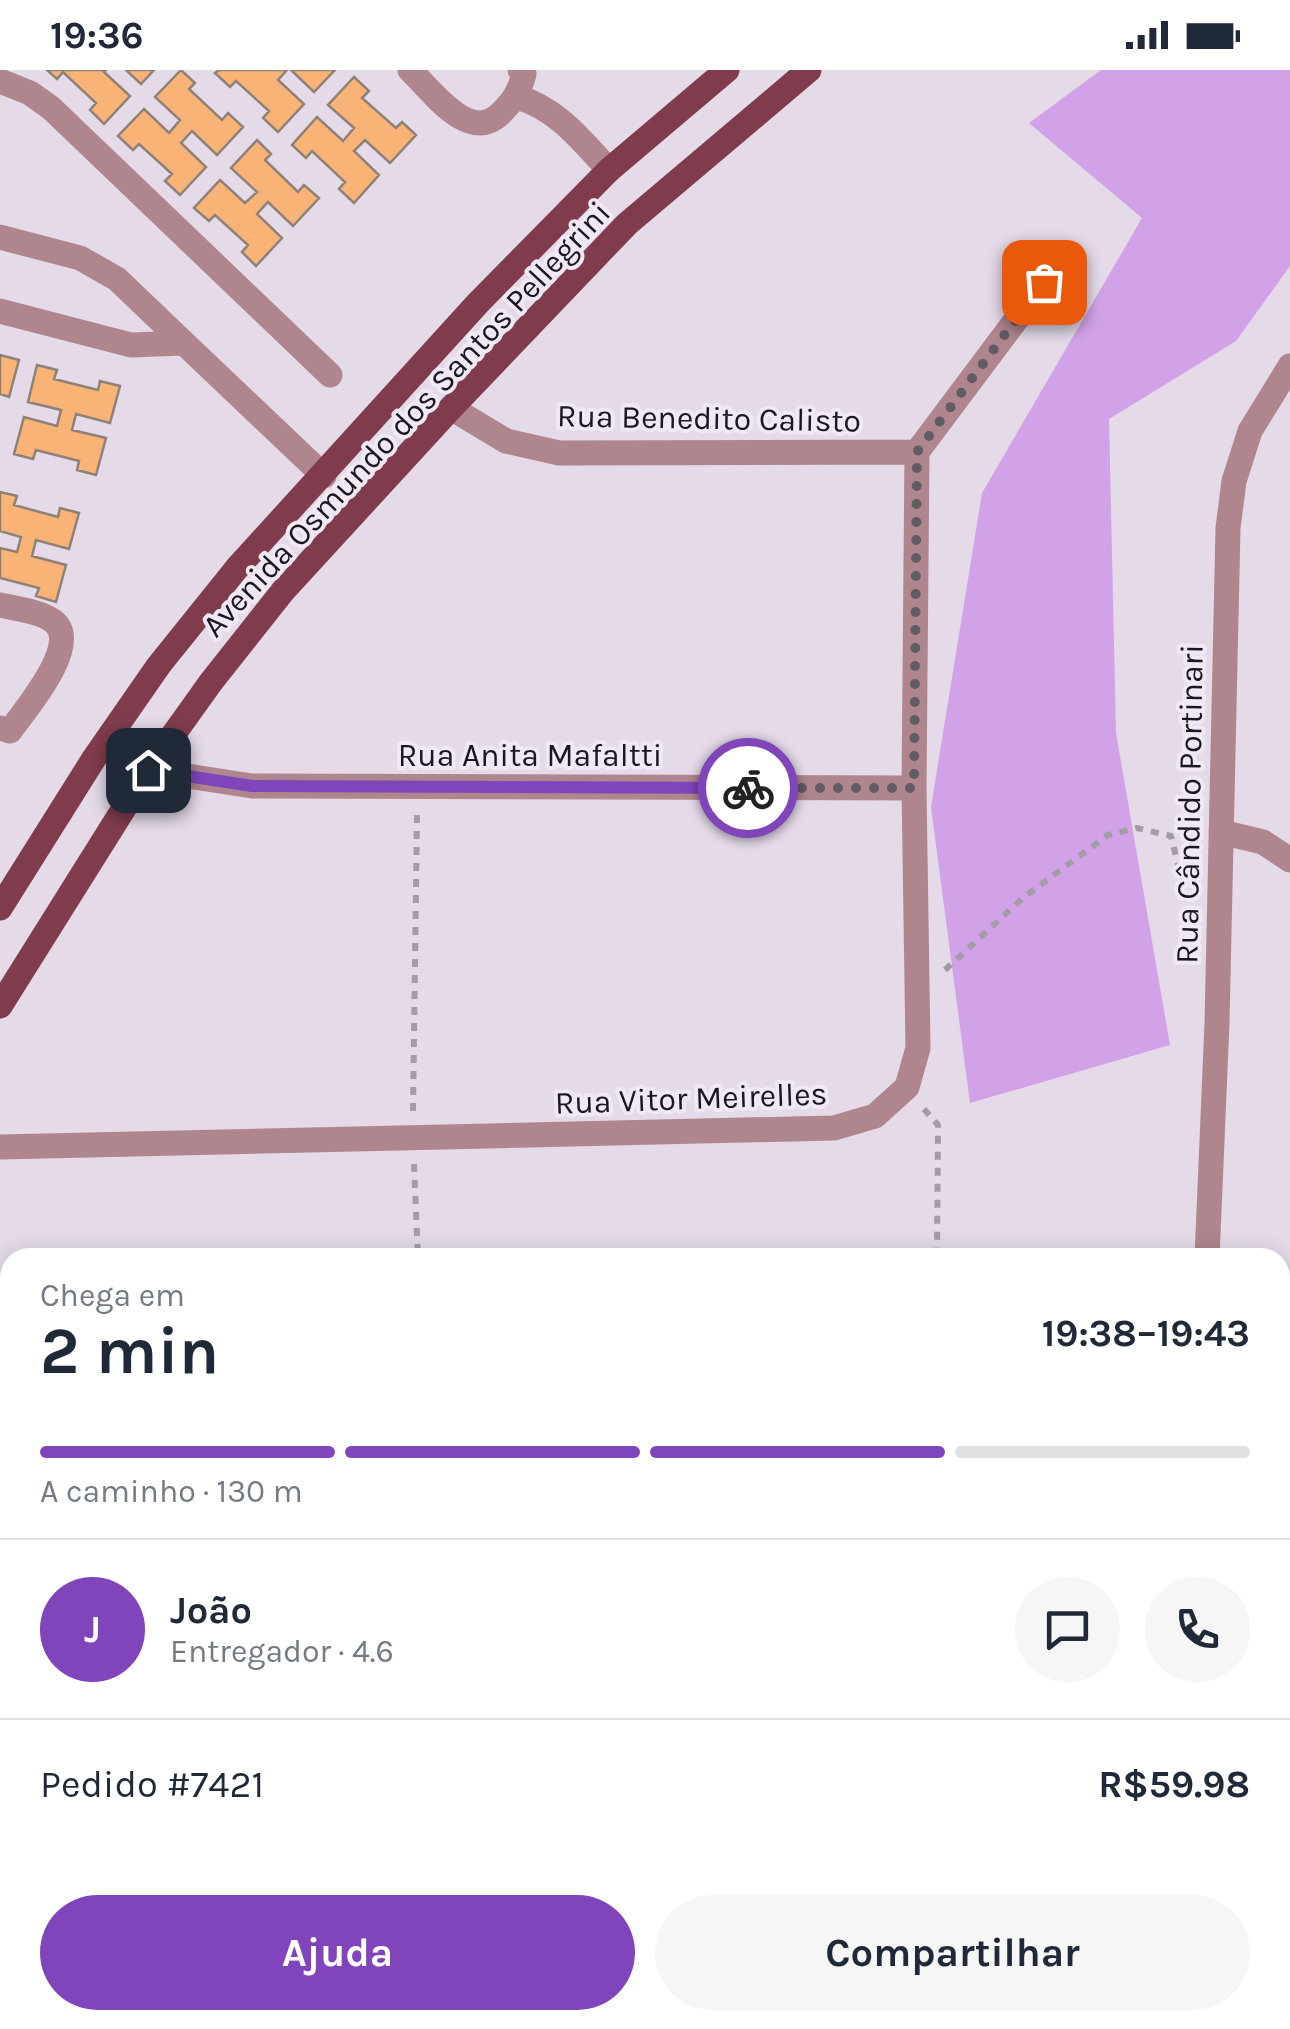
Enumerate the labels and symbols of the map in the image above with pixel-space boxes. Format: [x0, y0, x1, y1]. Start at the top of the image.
street label: Avenida Osmundo dos Santos Pellegrini [195, 194, 618, 644]
pin [1002, 240, 1087, 325]
street label: Rua Benedito Calisto [557, 397, 861, 440]
street label: Rua Cândido Portinari [1168, 644, 1211, 964]
pin [106, 728, 191, 813]
street label: Rua Anita Mafaltti [398, 737, 662, 774]
courier [698, 738, 798, 838]
street label: Rua Vitor Meirelles [554, 1075, 828, 1122]

